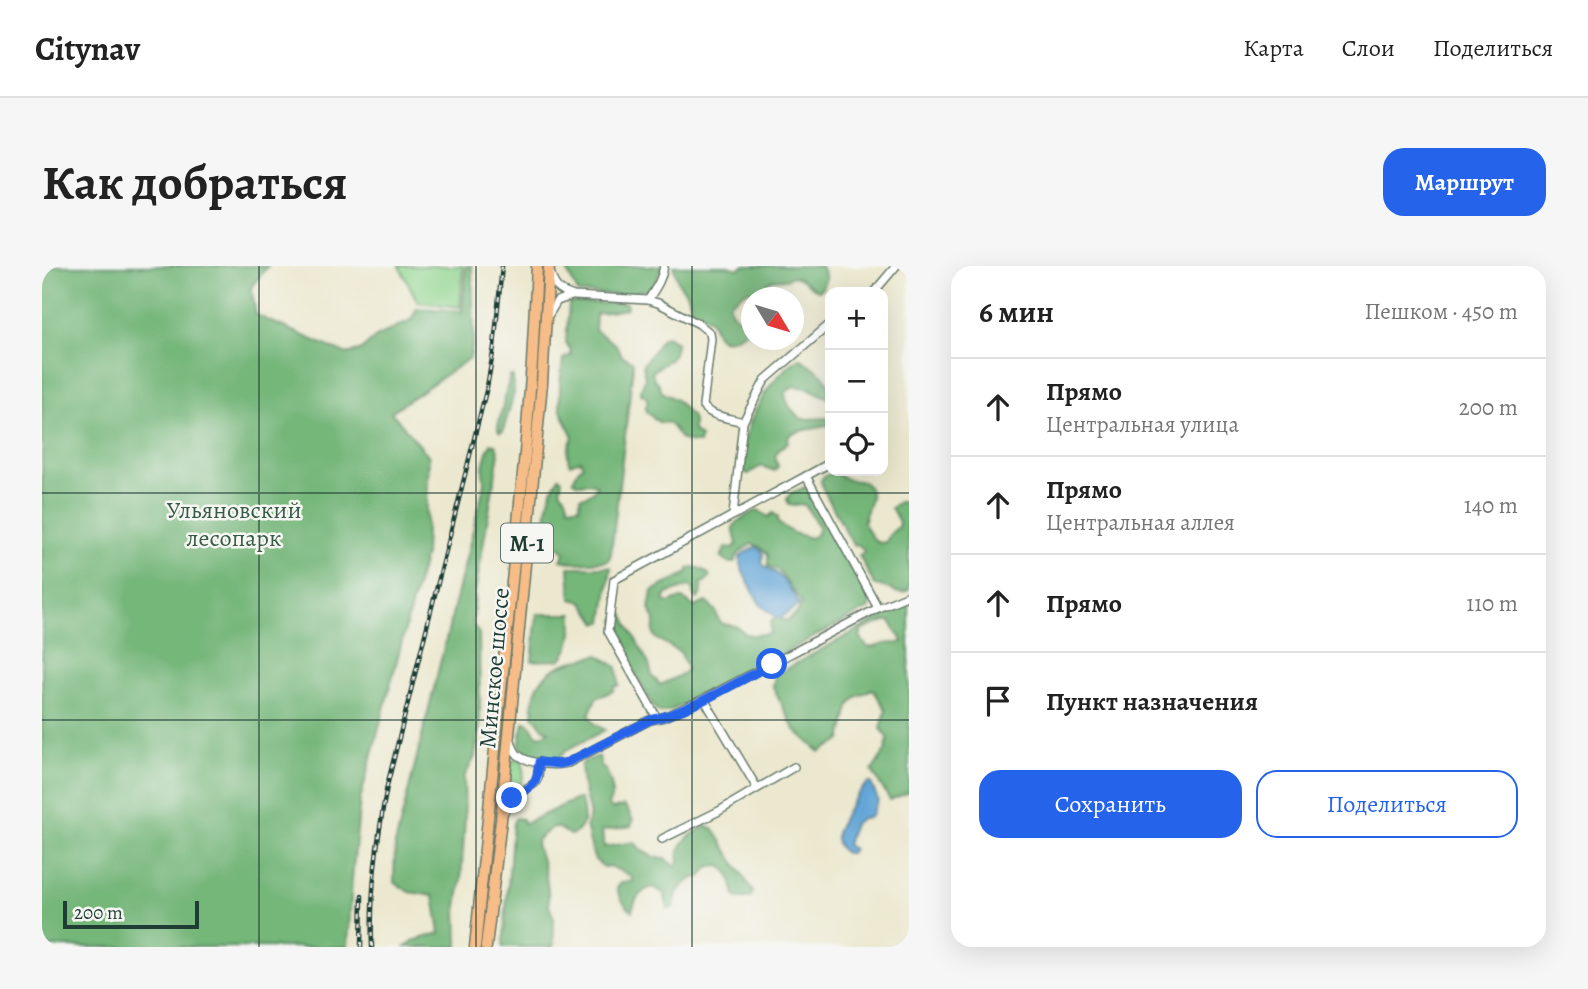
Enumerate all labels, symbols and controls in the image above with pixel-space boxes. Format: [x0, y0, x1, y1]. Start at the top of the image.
text: Citynav [35, 26, 140, 71]
text: Карта [1243, 32, 1304, 64]
text: Слои [1342, 32, 1395, 64]
text: Поделиться [1433, 32, 1553, 64]
button: Маршрут [1383, 148, 1546, 216]
text: Как добраться [42, 149, 348, 216]
north arrow [741, 287, 804, 350]
map controls [825, 287, 888, 476]
button: + [825, 287, 888, 350]
text: 6 мин [979, 292, 1054, 332]
text: Пешком · 450 m [1364, 296, 1518, 327]
button: − [825, 350, 888, 413]
text: Прямо [1046, 374, 1122, 409]
icon: ahead [979, 388, 1017, 426]
text: 200 m [1459, 392, 1518, 423]
text: Центральная улица [1046, 409, 1239, 440]
button: locate [825, 413, 888, 476]
text: Прямо [1046, 472, 1122, 507]
icon: ahead [979, 486, 1017, 524]
text: 140 m [1464, 490, 1518, 521]
park label: Ульяновский лесопарк [167, 494, 301, 554]
text: Центральная аллея [1046, 507, 1235, 538]
road number: М-1 [501, 524, 553, 562]
icon: ahead [979, 584, 1017, 622]
street label: Минское шоссе [471, 586, 517, 750]
text: Прямо [1046, 586, 1122, 621]
text: 110 m [1466, 588, 1518, 619]
route start [756, 648, 787, 679]
icon: arrive [979, 682, 1017, 720]
text: Пункт назначения [1046, 684, 1258, 719]
button: Сохранить [979, 770, 1242, 838]
button: Поделиться [1256, 770, 1518, 838]
route end [496, 782, 527, 813]
scale bar [63, 898, 200, 930]
text: 200 m [74, 900, 123, 926]

